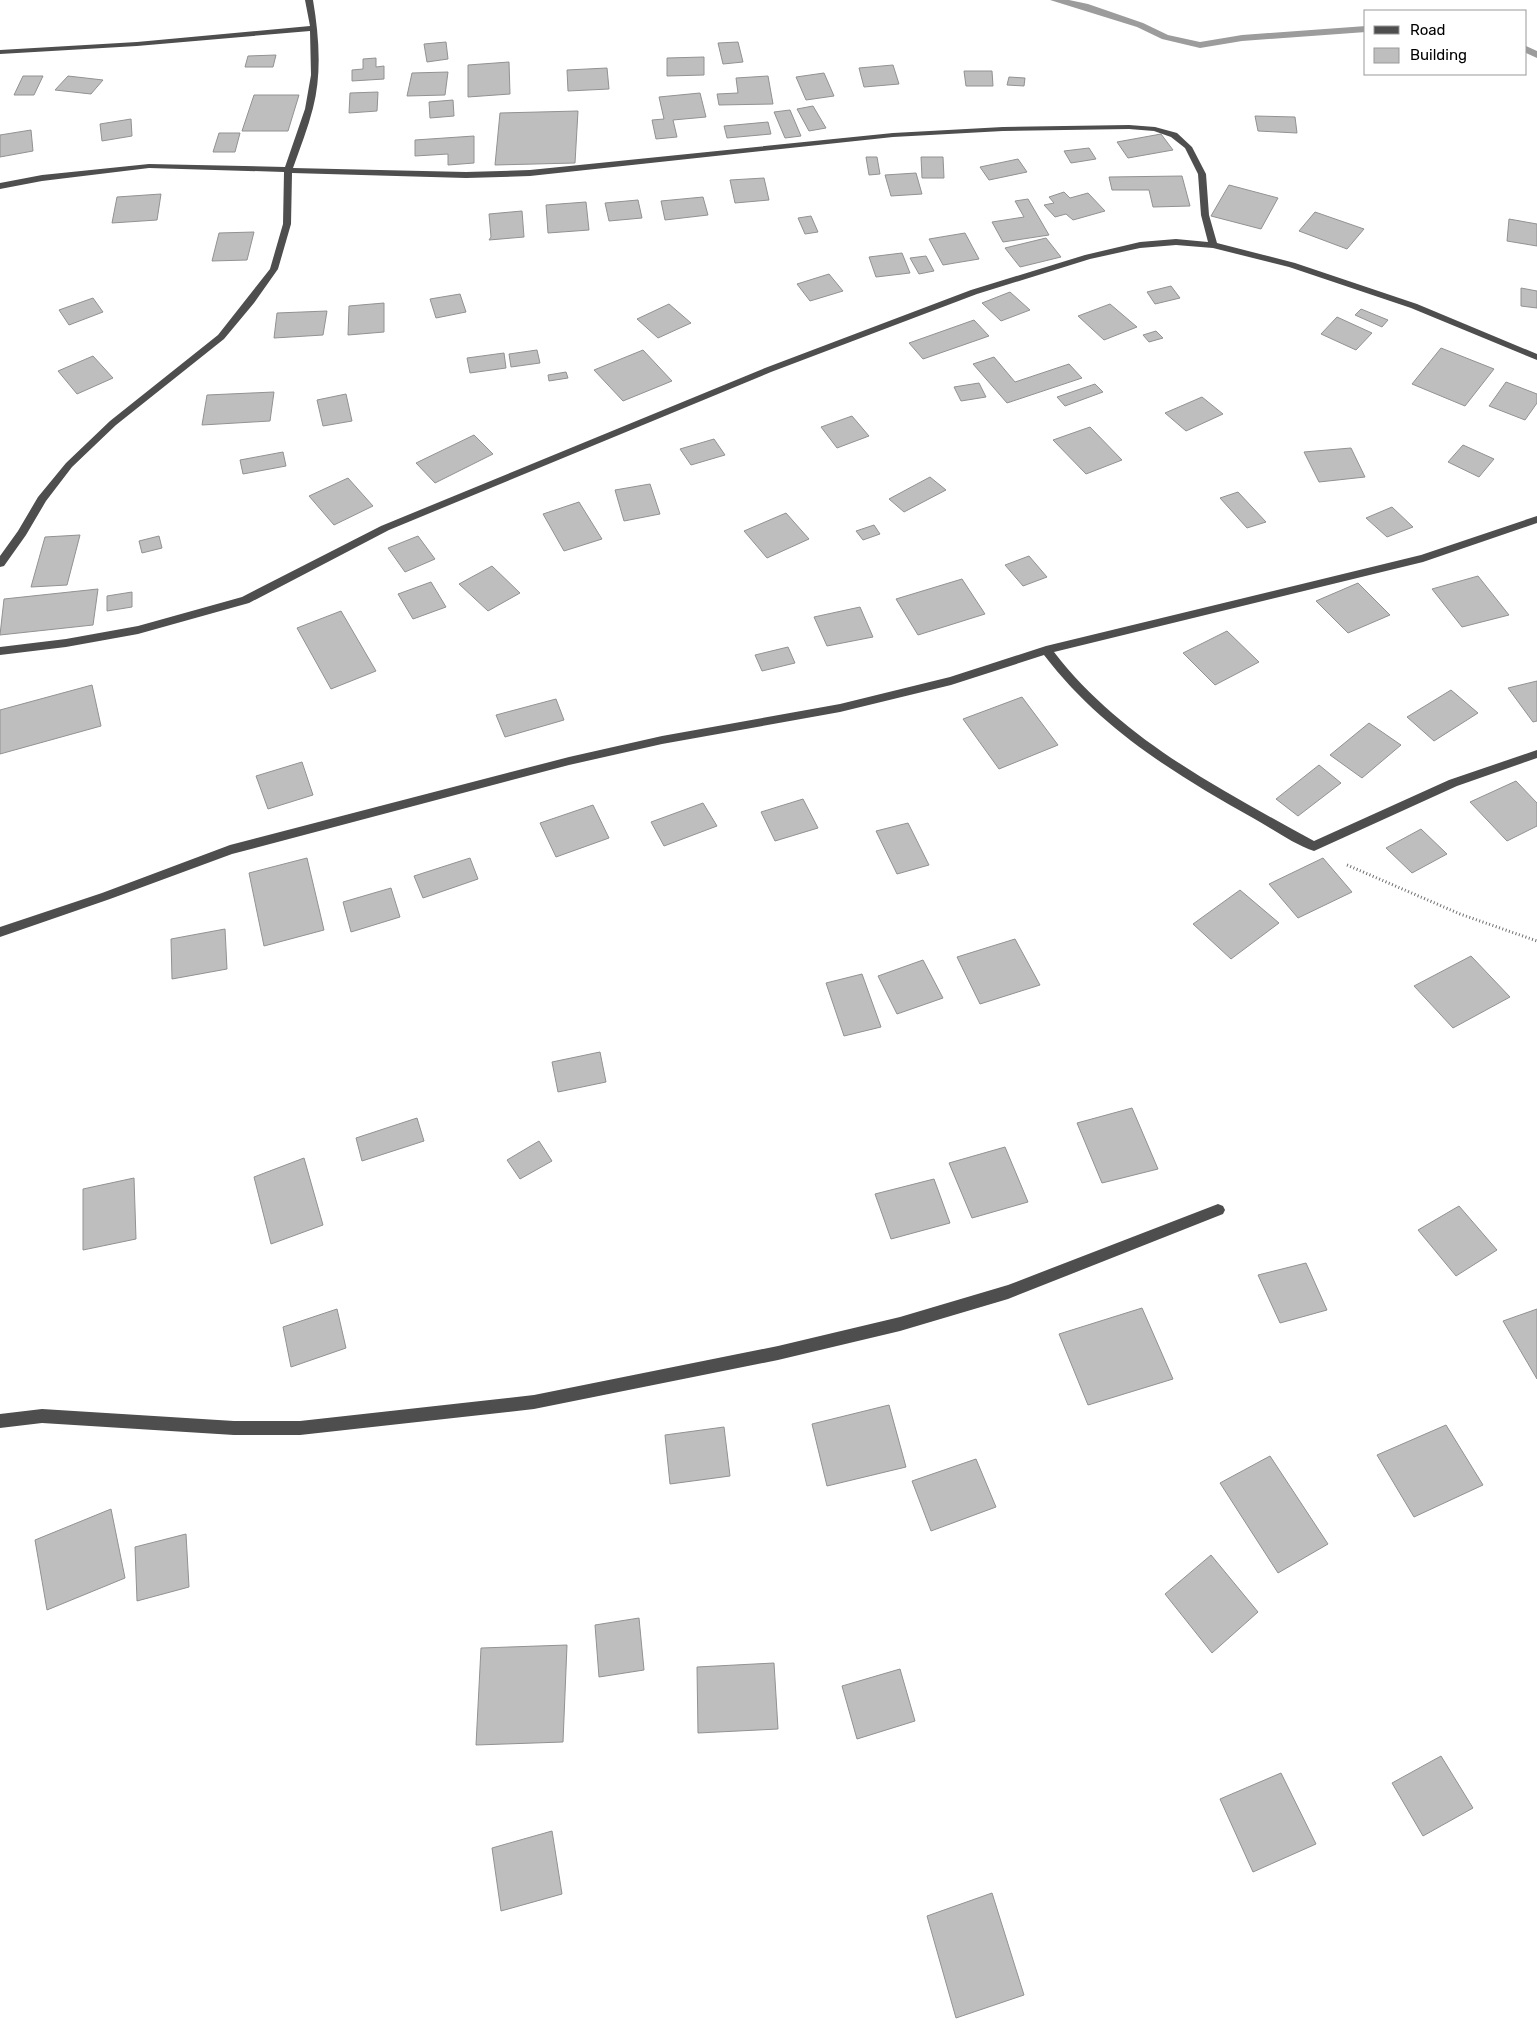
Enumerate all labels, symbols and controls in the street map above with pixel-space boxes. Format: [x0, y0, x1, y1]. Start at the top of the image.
legend [1364, 10, 1527, 75]
text: Road [1410, 21, 1446, 39]
text: Building [1410, 46, 1467, 64]

